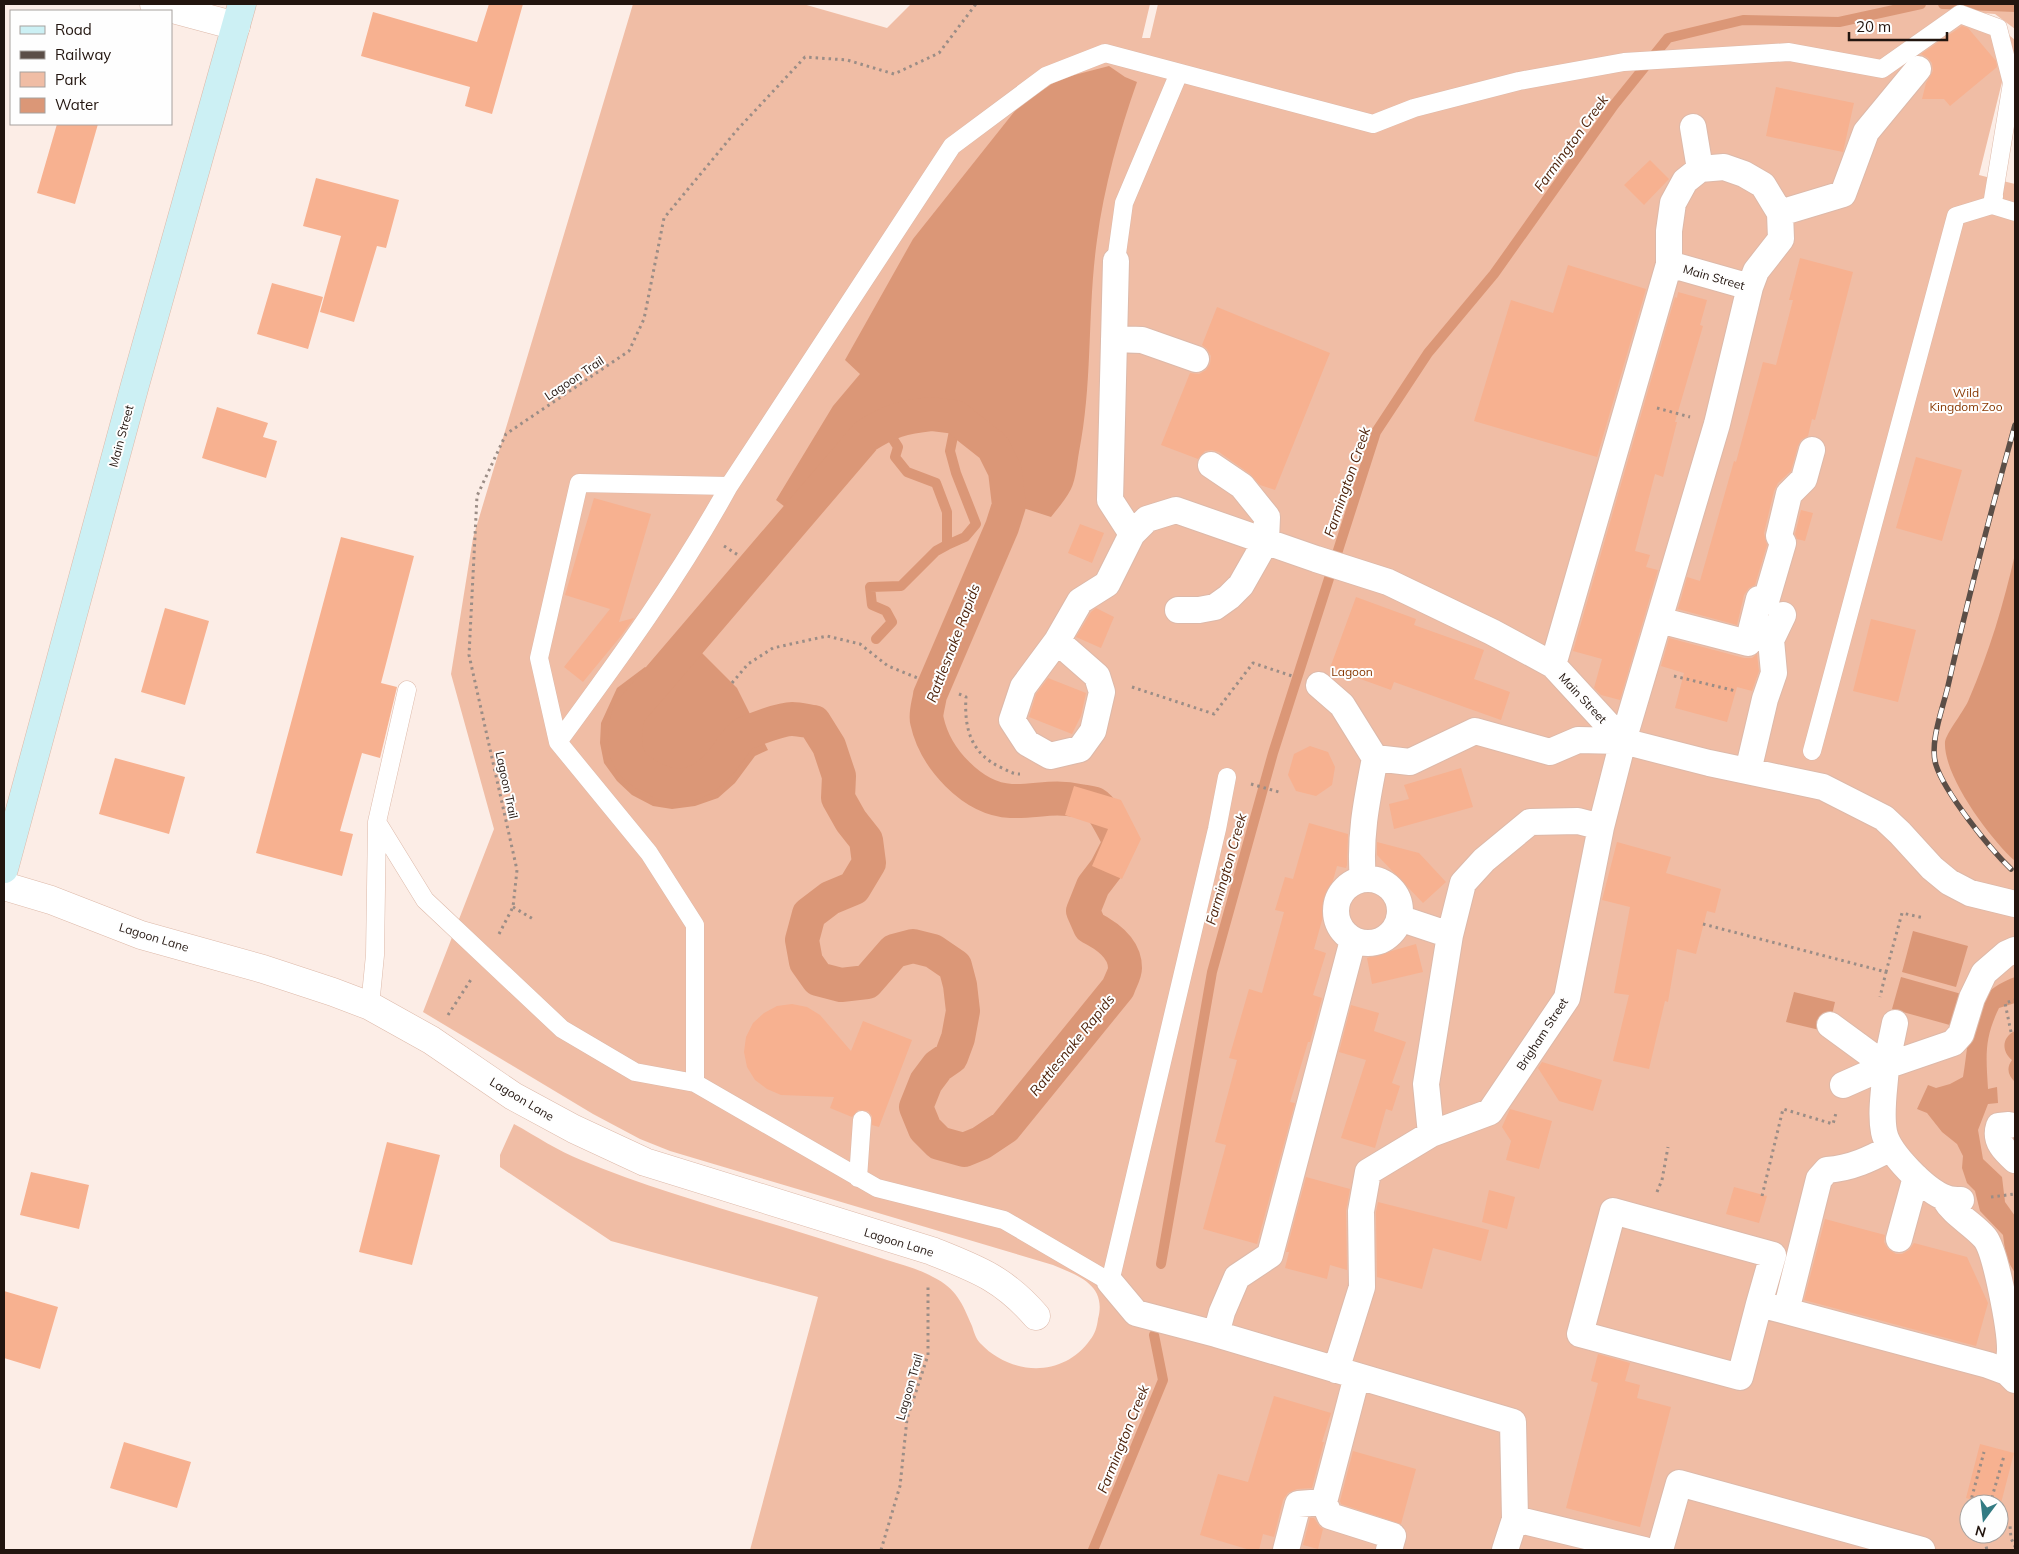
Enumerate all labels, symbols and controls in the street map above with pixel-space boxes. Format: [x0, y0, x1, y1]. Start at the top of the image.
legend [10, 10, 172, 125]
scale bar [1849, 10, 1946, 42]
text: 20 m [1856, 17, 1891, 36]
text: Road [55, 20, 92, 39]
text: Railway [55, 45, 111, 64]
text: Park [55, 70, 87, 89]
water label: Farmington Creek [1530, 91, 1613, 195]
text: Water [55, 95, 99, 114]
street label: Main Street [1681, 261, 1747, 293]
street label: Lagoon Trail [541, 353, 607, 403]
park label: Wild Kingdom Zoo [1929, 385, 2003, 414]
street label: Main Street [106, 403, 136, 469]
water label: Farmington Creek [1320, 424, 1374, 539]
water label: Rattlesnake Rapids [922, 581, 984, 705]
park label: Lagoon [1331, 664, 1373, 679]
street label: Main Street [1556, 670, 1610, 726]
street label: Lagoon Trail [493, 750, 521, 820]
water label: Farmington Creek [1201, 810, 1251, 927]
street label: Lagoon Lane [117, 919, 191, 955]
water label: Rattlesnake Rapids [1025, 990, 1119, 1099]
street label: Brigham Street [1513, 995, 1571, 1073]
street label: Lagoon Lane [487, 1074, 557, 1124]
street label: Lagoon Lane [862, 1224, 936, 1260]
street label: Lagoon Trail [892, 1352, 926, 1422]
water label: Farmington Creek [1093, 1382, 1153, 1496]
north arrow [1959, 1494, 2009, 1544]
text: N [1973, 1521, 1988, 1542]

